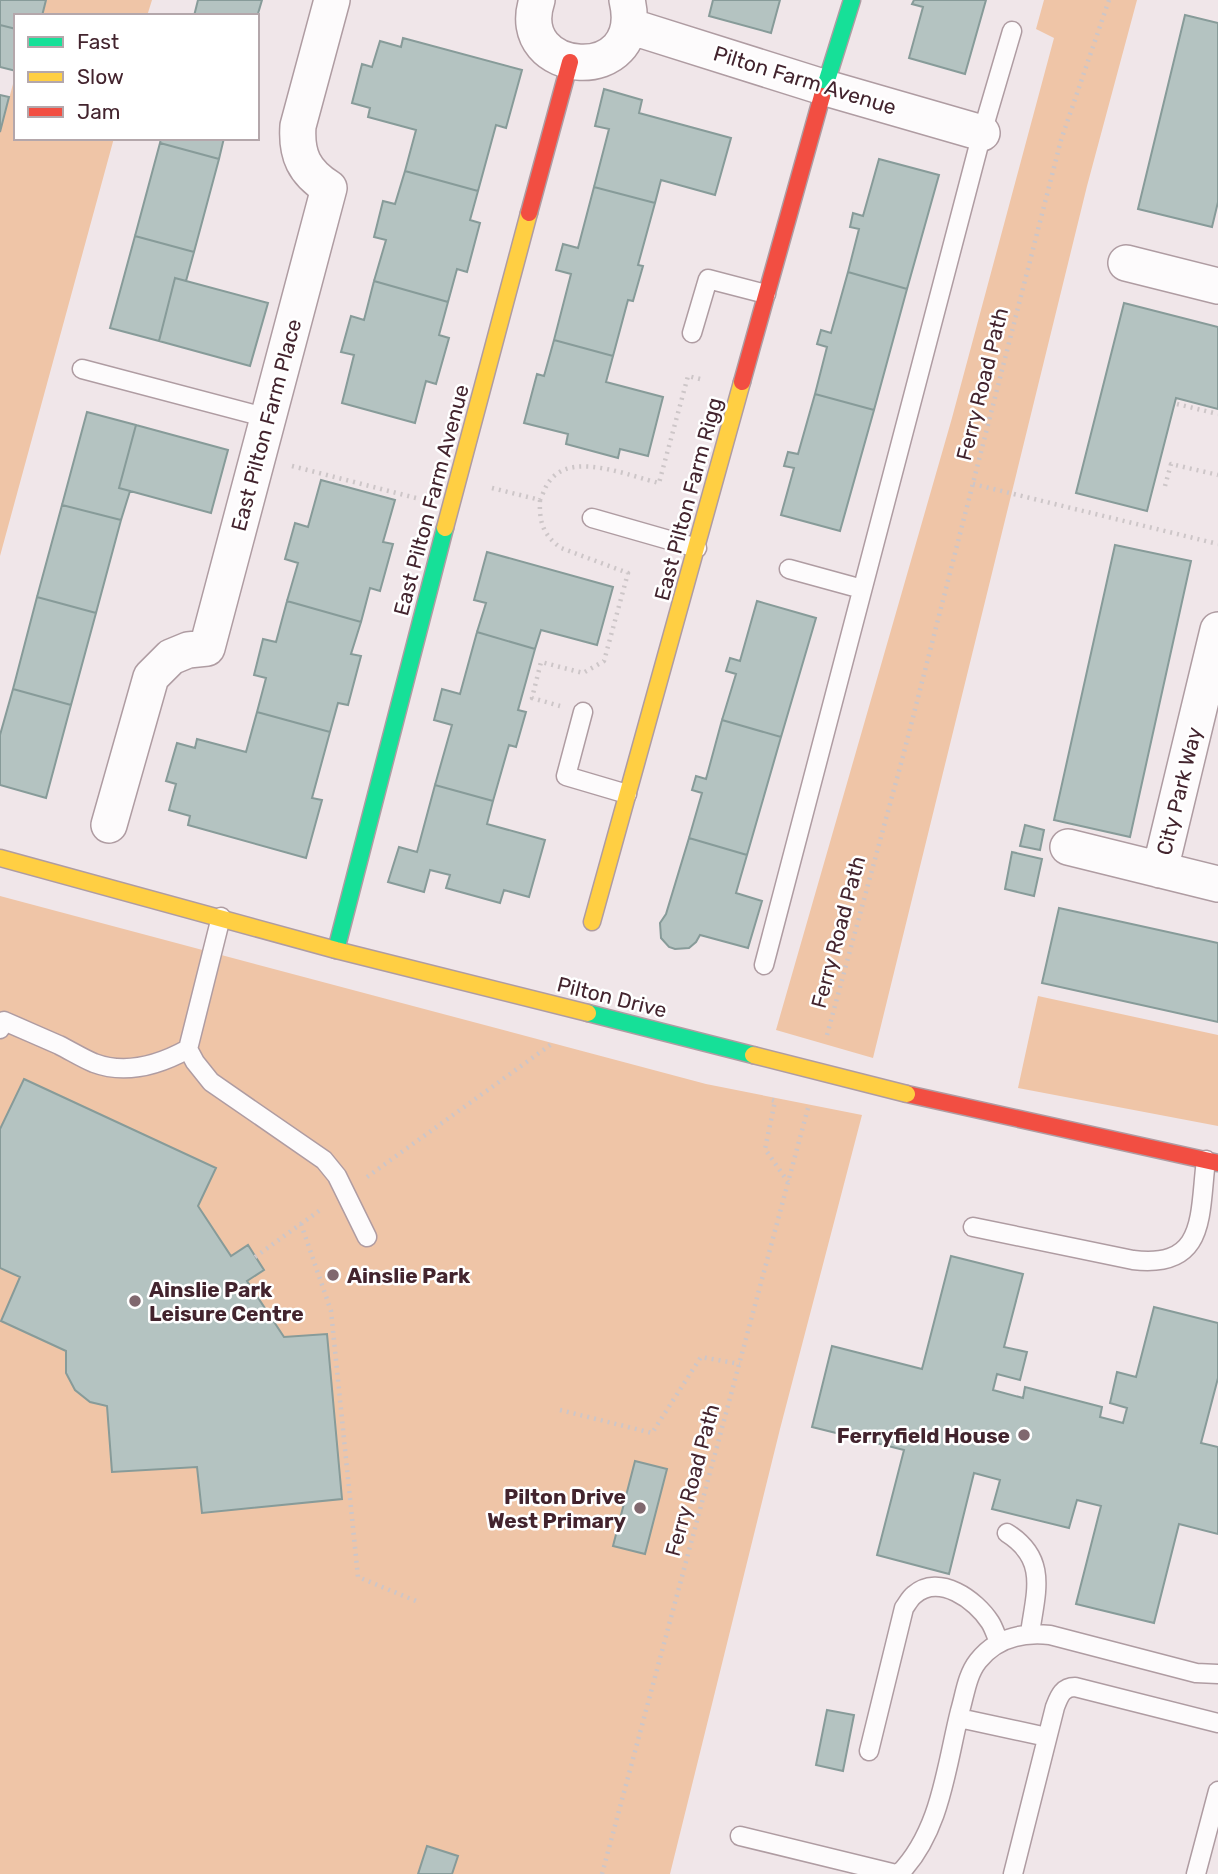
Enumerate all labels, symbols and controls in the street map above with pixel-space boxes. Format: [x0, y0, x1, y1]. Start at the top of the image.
legend [14, 14, 259, 140]
text: Fast [77, 29, 119, 54]
street label: Pilton Farm Avenue [711, 40, 899, 120]
text: Slow [77, 64, 124, 89]
text: Jam [77, 99, 121, 124]
street label: Ferry Road Path [951, 305, 1013, 463]
street label: East Pilton Farm Place [226, 316, 306, 534]
street label: East Pilton Farm Avenue [388, 382, 474, 618]
street label: East Pilton Farm Rigg [649, 395, 727, 603]
street label: City Park Way [1151, 724, 1207, 858]
street label: Ferry Road Path [806, 853, 870, 1011]
street label: Pilton Drive [554, 971, 670, 1023]
place label: Ainslie Park [347, 1263, 471, 1288]
marker: Ainslie Park [325, 1267, 341, 1283]
place label: Ainslie Park Leisure Centre [149, 1277, 304, 1326]
marker: Ainslie Park Leisure Centre [127, 1293, 143, 1309]
street label: Ferry Road Path [660, 1401, 724, 1559]
place label: Ferryfield House [837, 1423, 1010, 1448]
marker: Ferryfield House [1016, 1427, 1032, 1443]
place label: Pilton Drive West Primary [487, 1484, 626, 1533]
marker: Pilton Drive West Primary [632, 1500, 648, 1516]

